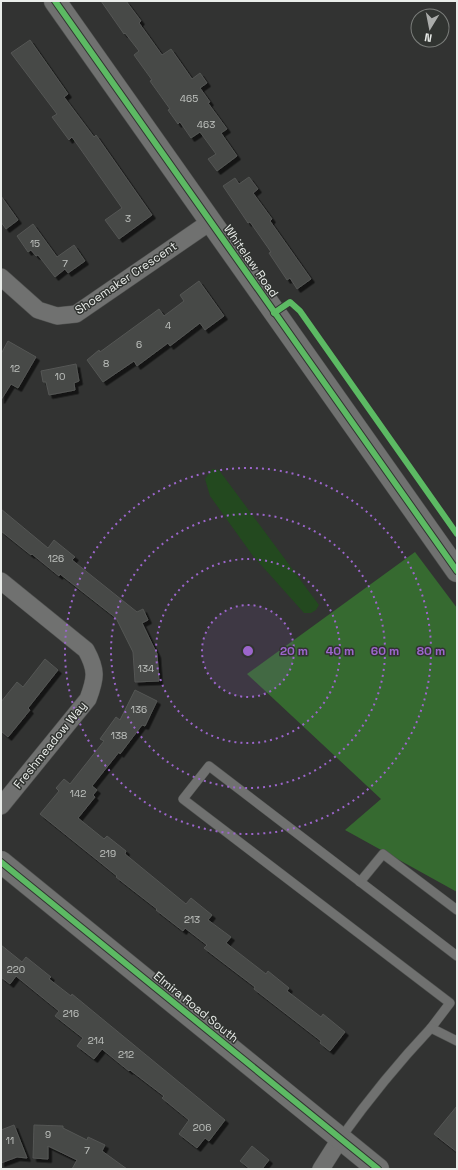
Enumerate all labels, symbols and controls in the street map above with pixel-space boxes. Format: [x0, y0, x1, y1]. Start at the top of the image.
north arrow [410, 8, 450, 48]
text: N [423, 30, 433, 45]
house number: 465 [180, 92, 198, 105]
house number: 463 [197, 118, 215, 131]
house number: 3 [125, 212, 131, 225]
street label: Whitelaw Road [220, 222, 282, 300]
house number: 15 [30, 237, 40, 250]
street label: Shoemaker Crescent [72, 238, 180, 318]
house number: 7 [62, 257, 68, 270]
house number: 4 [165, 319, 171, 332]
house number: 6 [136, 338, 142, 351]
house number: 8 [103, 357, 109, 370]
house number: 12 [10, 362, 20, 375]
house number: 10 [55, 370, 65, 383]
house number: 126 [48, 552, 64, 565]
text: 20 m [280, 643, 308, 659]
text: 40 m [326, 643, 354, 659]
text: 60 m [371, 643, 399, 659]
text: 80 m [417, 643, 445, 659]
centre of rings [241, 644, 255, 658]
house number: 134 [138, 662, 154, 675]
street label: Freshmeadow Way [10, 698, 90, 792]
house number: 136 [131, 703, 147, 716]
house number: 138 [111, 729, 127, 742]
house number: 142 [70, 787, 86, 800]
house number: 219 [100, 847, 116, 860]
house number: 213 [184, 913, 200, 926]
house number: 220 [7, 963, 25, 976]
street label: Elmira Road South [150, 968, 242, 1046]
house number: 216 [63, 1007, 79, 1020]
house number: 214 [88, 1034, 104, 1047]
house number: 212 [118, 1048, 134, 1061]
house number: 206 [193, 1121, 211, 1134]
house number: 9 [45, 1128, 51, 1141]
house number: 11 [6, 1134, 14, 1147]
house number: 7 [84, 1144, 90, 1157]

